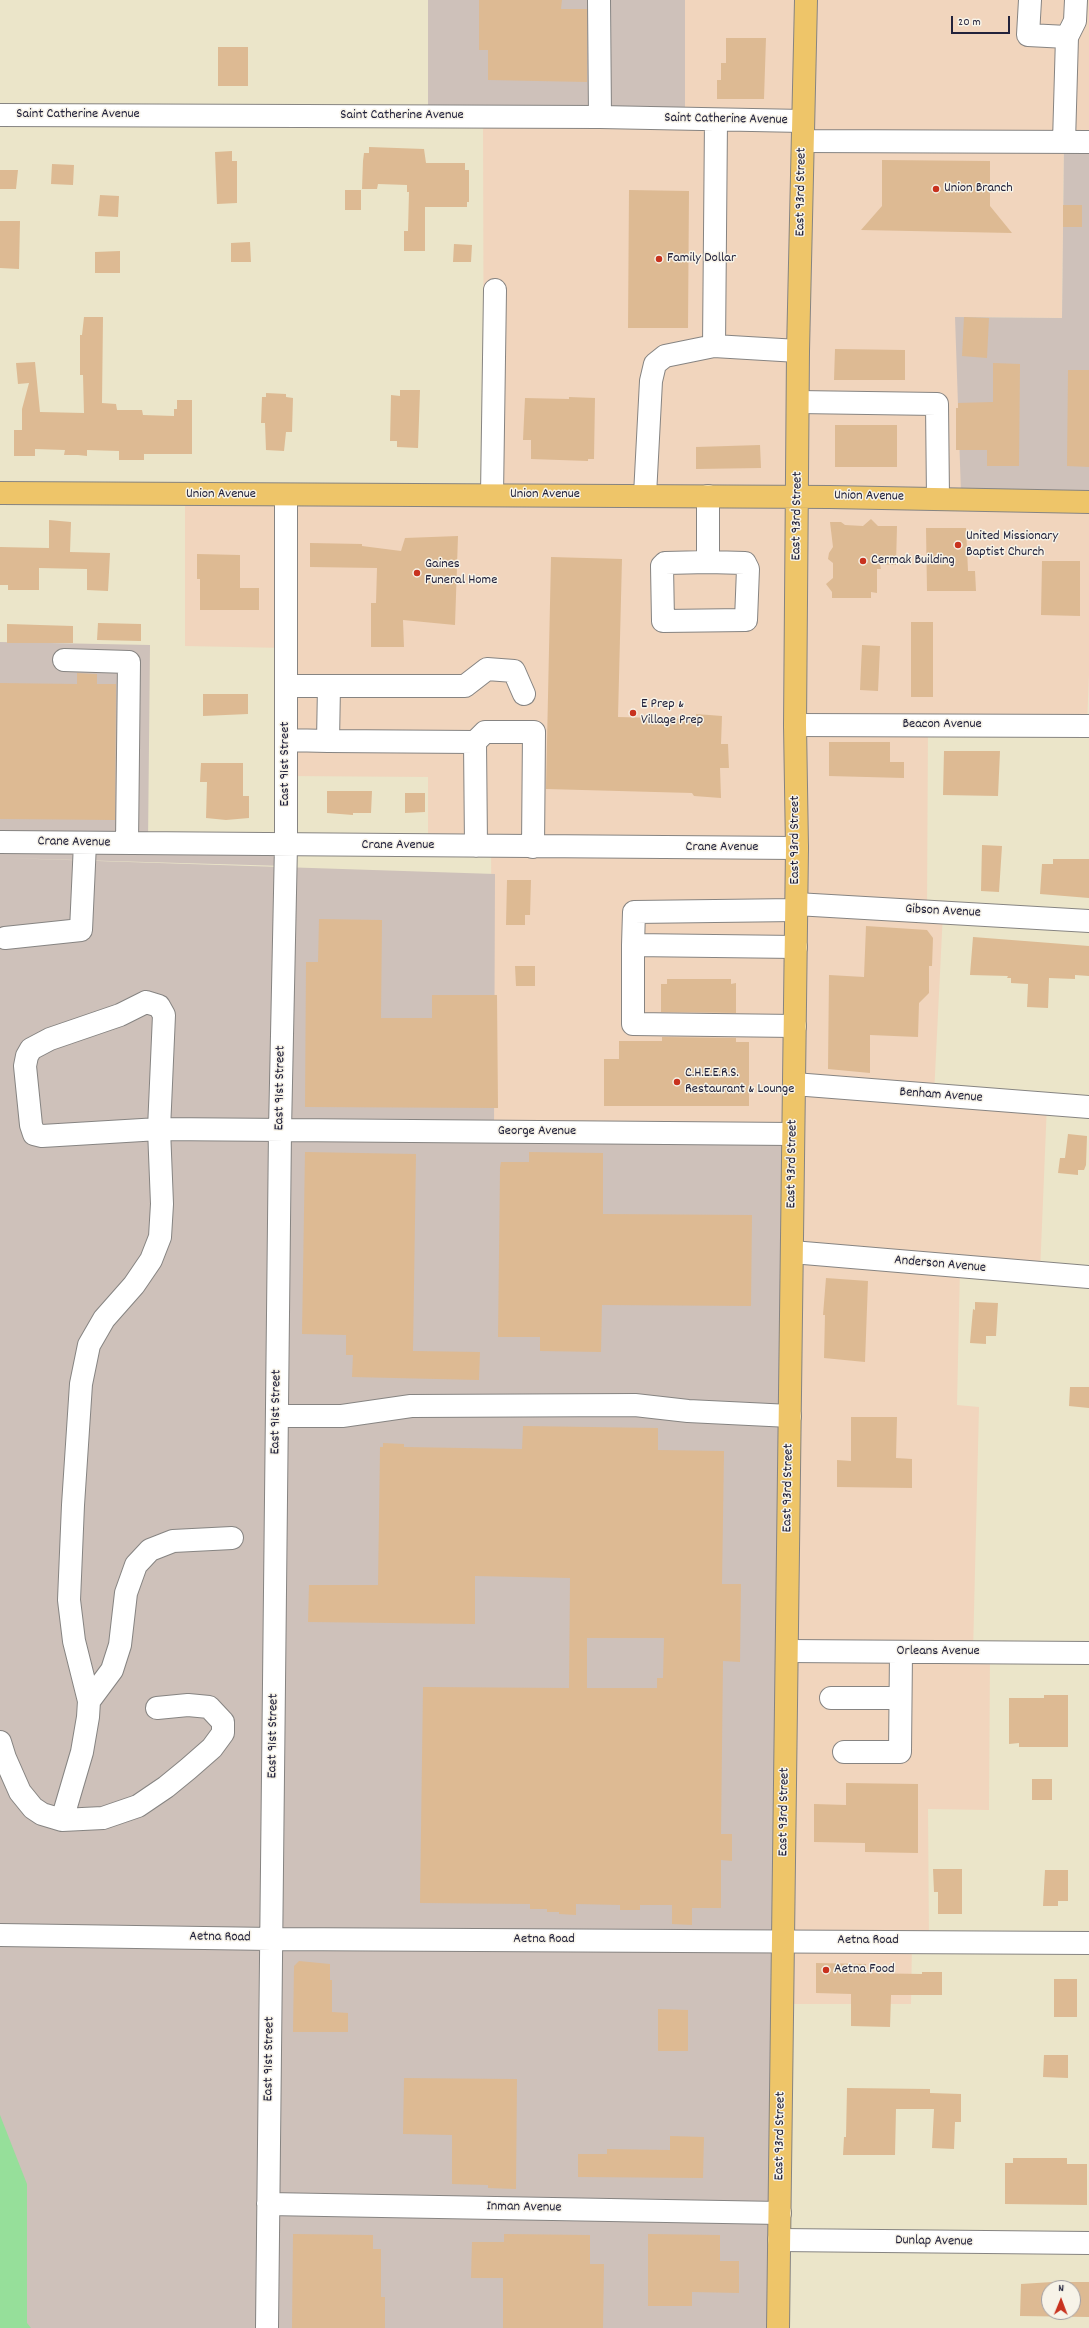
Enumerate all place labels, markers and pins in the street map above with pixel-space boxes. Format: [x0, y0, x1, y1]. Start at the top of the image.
place label: Union Branch [944, 181, 1013, 197]
marker: Union Branch [931, 184, 941, 194]
place label: Family Dollar [667, 251, 736, 267]
marker: Family Dollar [654, 254, 664, 264]
place label: United Missionary Baptist Church [966, 529, 1058, 562]
marker: United Missionary Baptist Church [953, 540, 963, 550]
place label: Cermak Building [871, 553, 955, 569]
marker: Cermak Building [858, 556, 868, 566]
place label: Gaines Funeral Home [425, 557, 497, 590]
marker: Gaines Funeral Home [412, 568, 422, 578]
place label: E Prep & Village Prep [641, 697, 703, 730]
marker: E Prep & Village Prep [628, 708, 638, 718]
place label: C.H.E.E.R.S. Restaurant & Lounge [685, 1066, 794, 1098]
marker: C.H.E.E.R.S. Restaurant & Lounge [672, 1077, 682, 1087]
place label: Aetna Food [834, 1962, 894, 1978]
marker: Aetna Food [821, 1965, 831, 1975]

